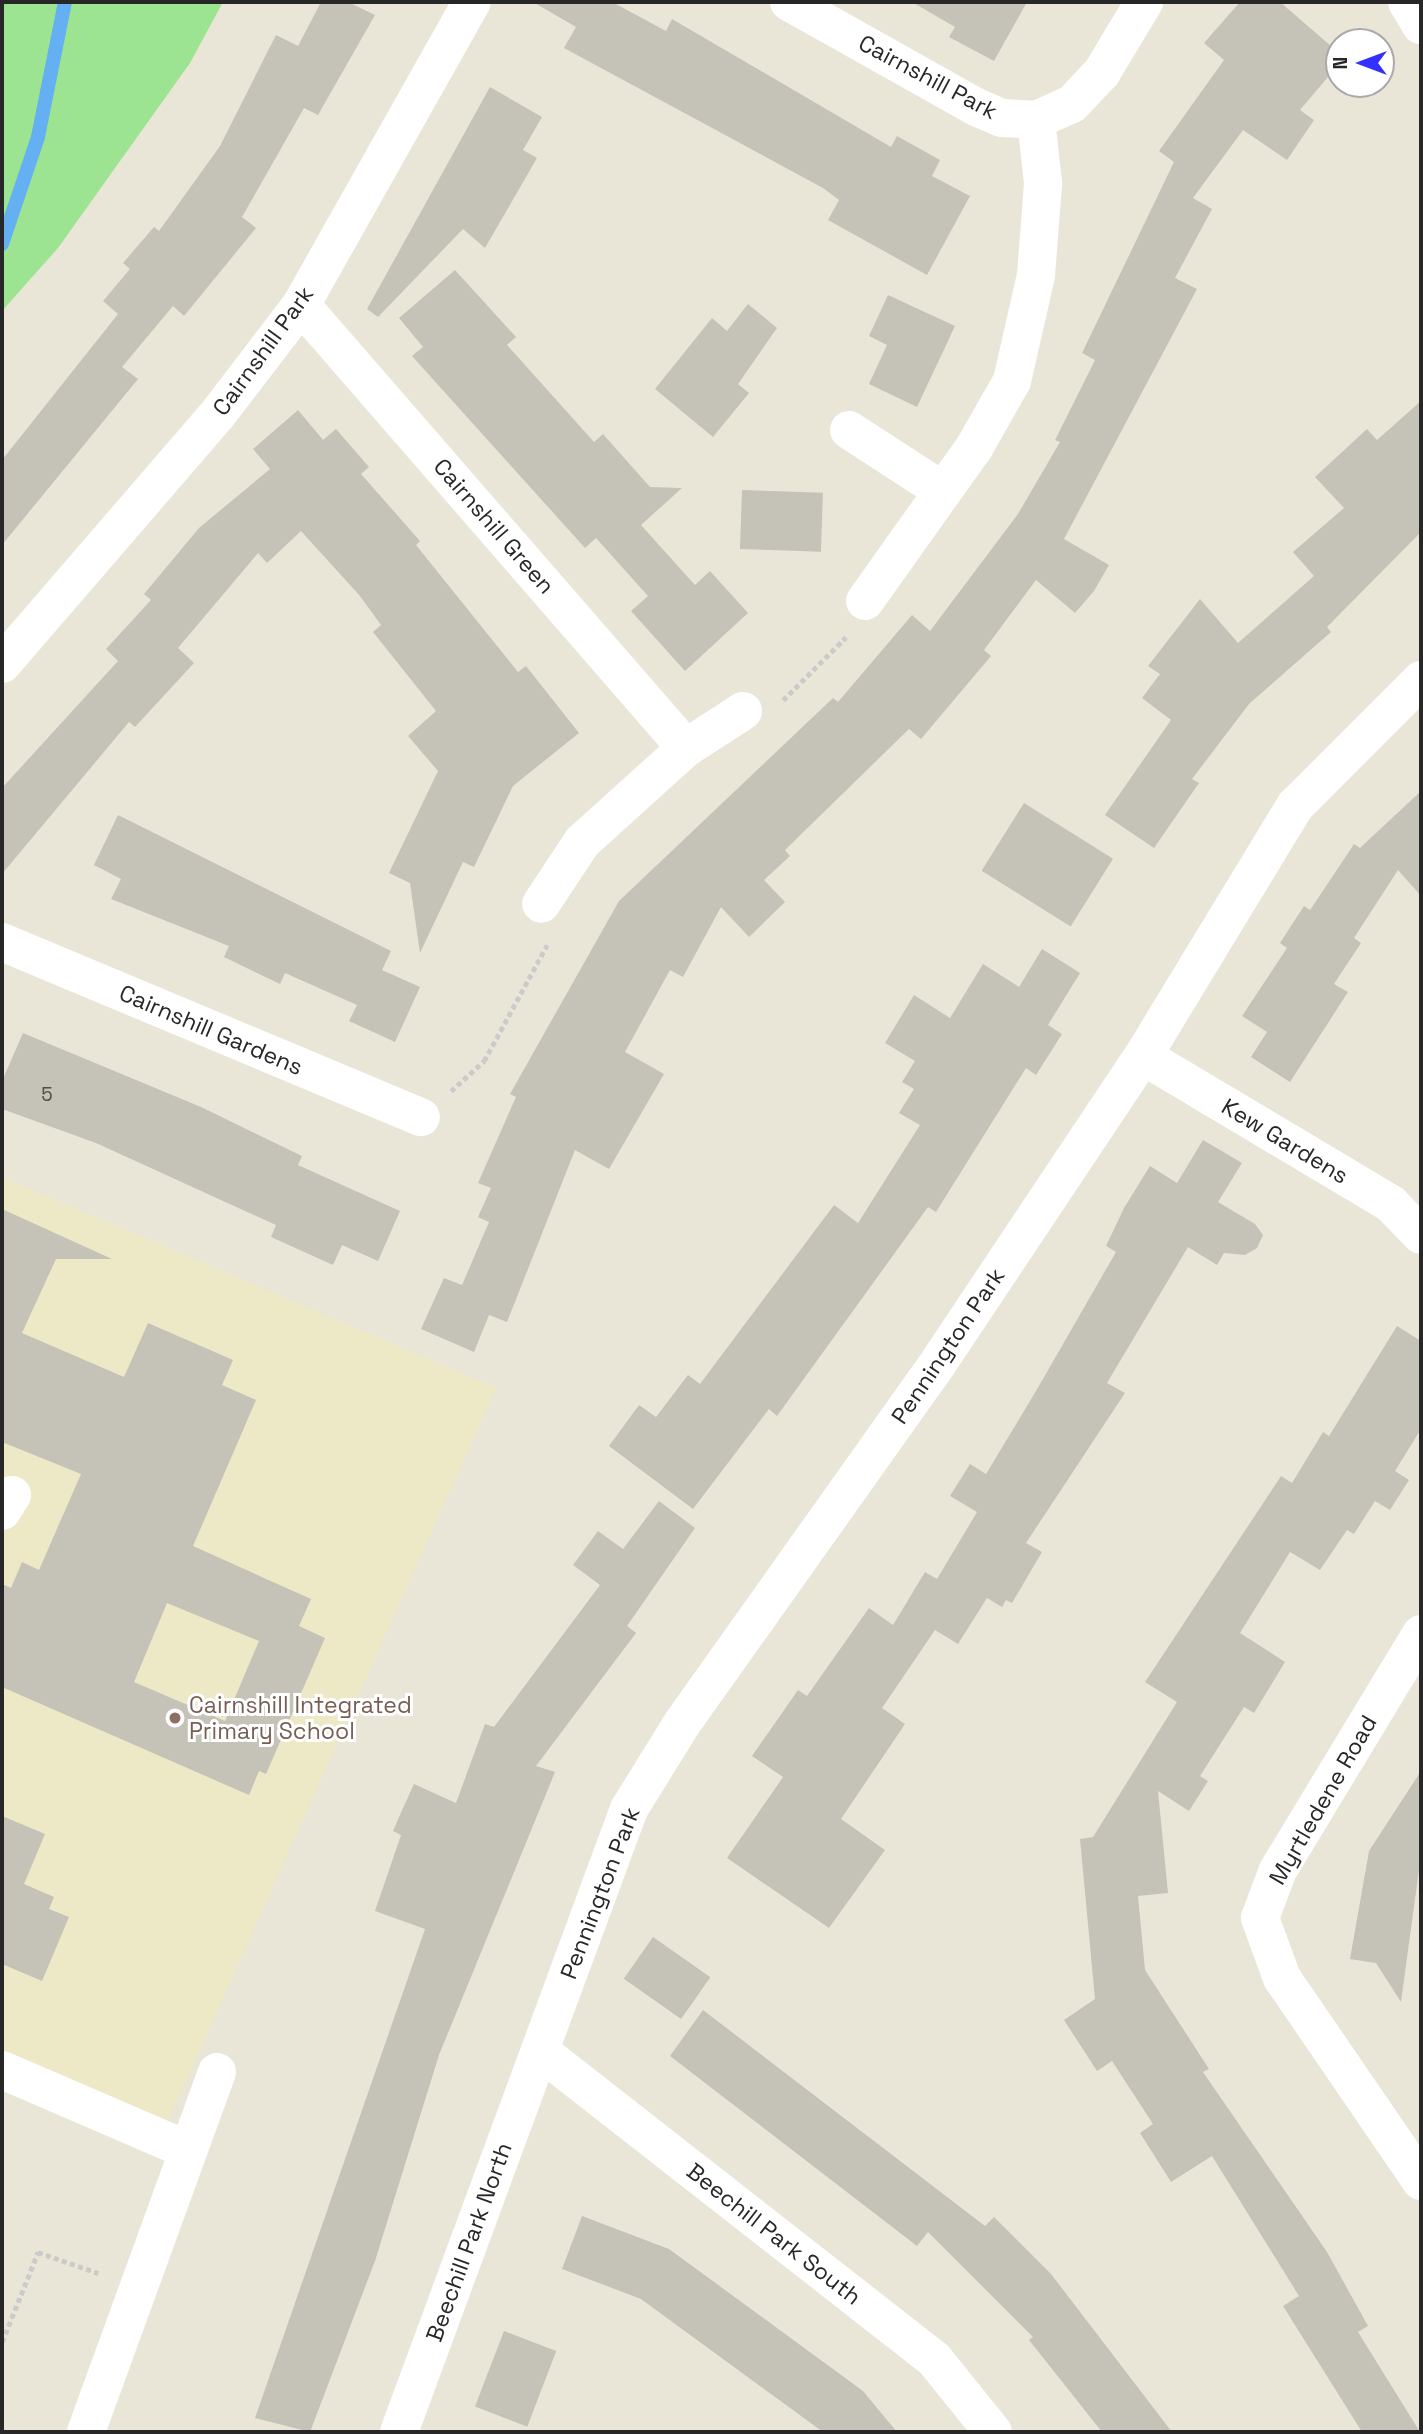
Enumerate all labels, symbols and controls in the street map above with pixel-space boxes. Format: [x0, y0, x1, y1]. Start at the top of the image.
north arrow [1325, 28, 1395, 98]
street label: Cairnshill Park [854, 29, 1002, 125]
text: N [1328, 57, 1353, 69]
street label: Cairnshill Park [207, 281, 319, 421]
street label: Cairnshill Green [428, 453, 560, 599]
street label: Cairnshill Gardens [115, 979, 307, 1081]
house number: 5 [41, 1084, 53, 1106]
street label: Kew Gardens [1217, 1092, 1353, 1190]
street label: Pennington Park [886, 1263, 1010, 1429]
place label: Cairnshill Integrated Primary School [189, 1691, 412, 1745]
marker: Cairnshill Integrated Primary School [167, 1710, 183, 1726]
street label: Myrtledene Road [1263, 1710, 1383, 1890]
street label: Pennington Park [555, 1803, 645, 1983]
street label: Beechill Park North [420, 2139, 518, 2345]
street label: Beechill Park South [681, 2157, 867, 2311]

